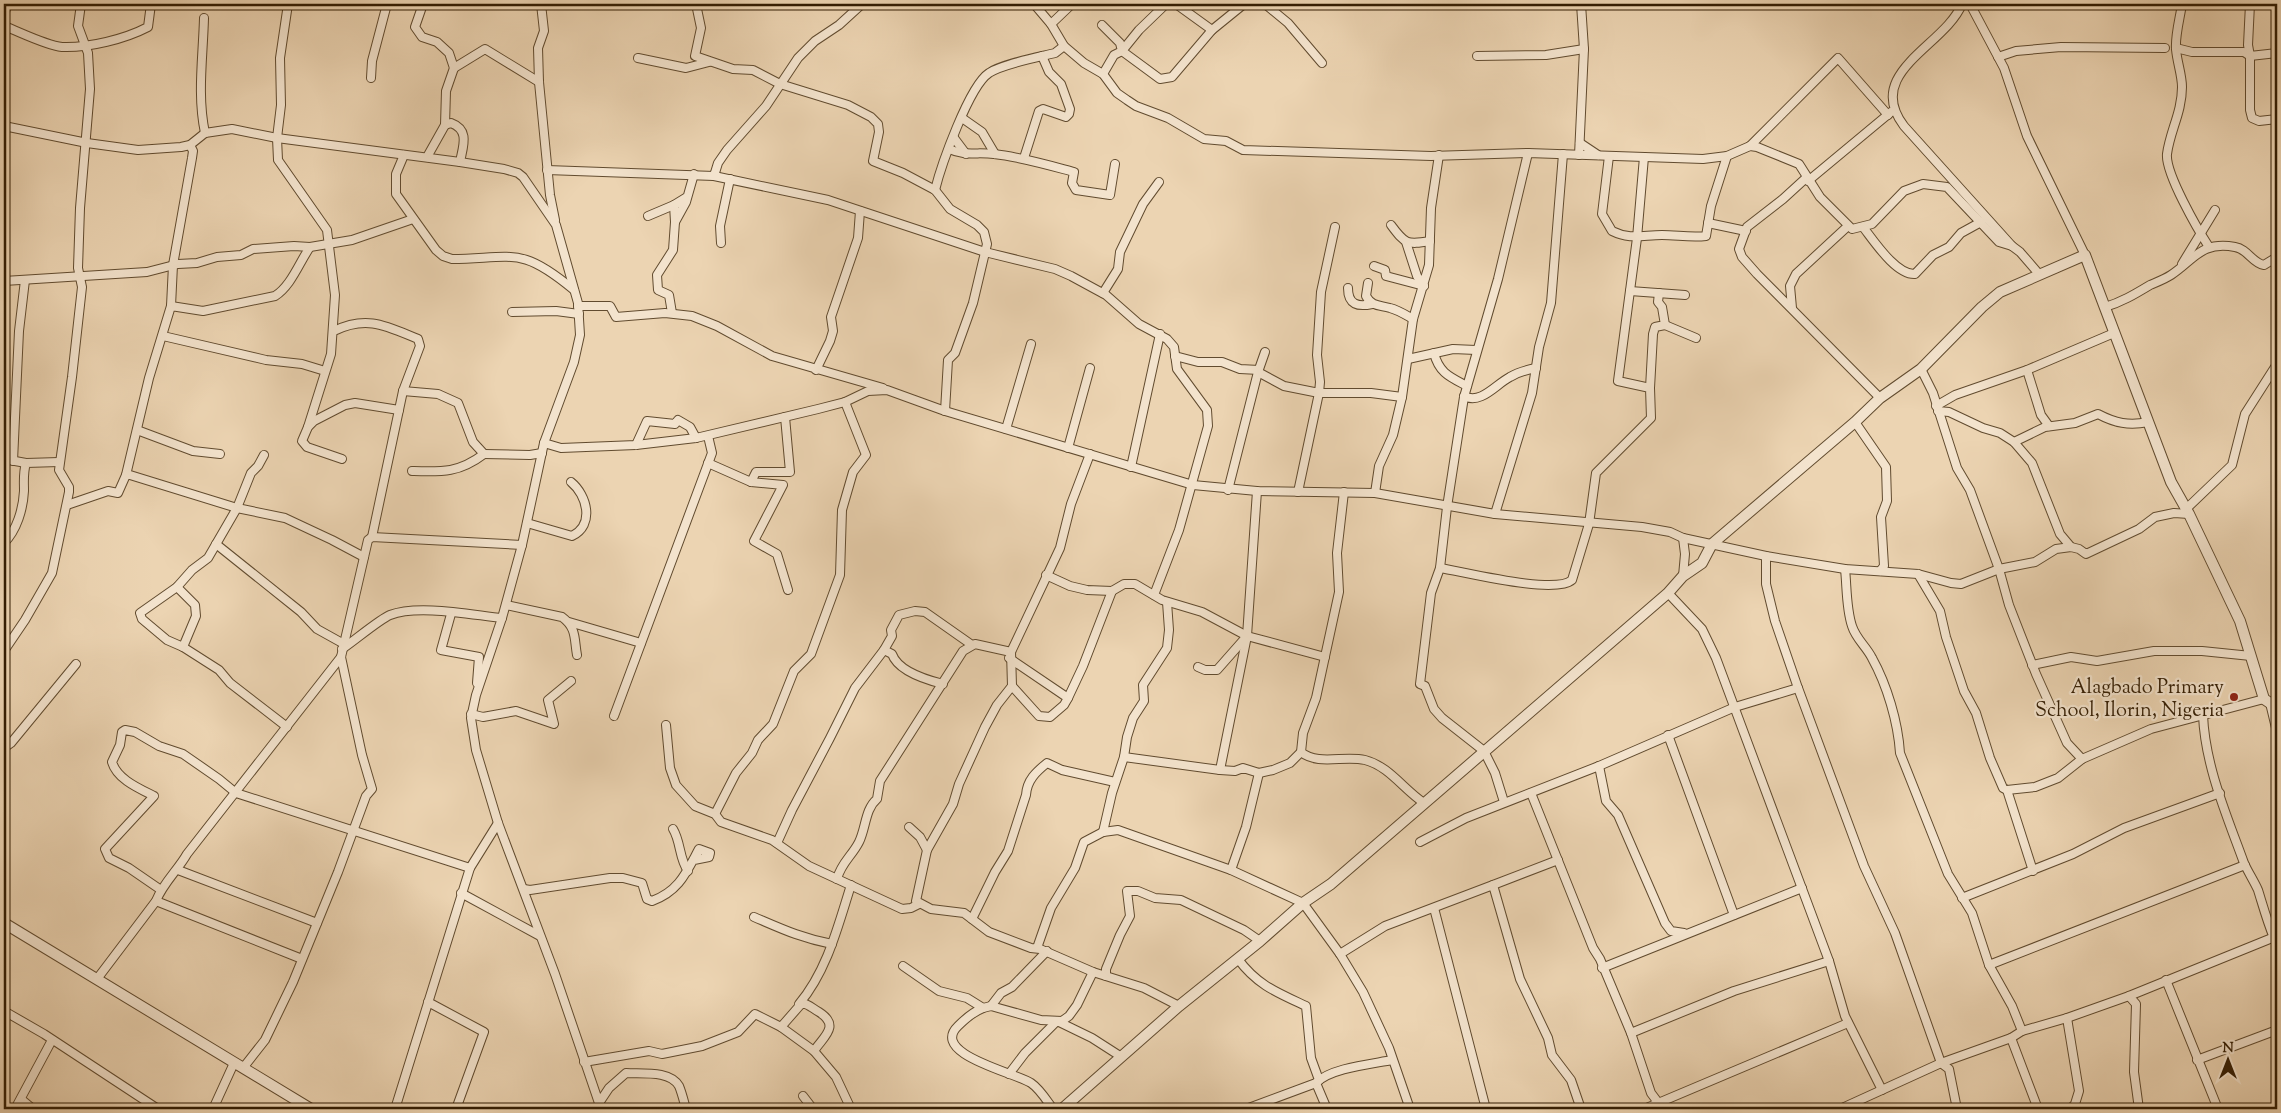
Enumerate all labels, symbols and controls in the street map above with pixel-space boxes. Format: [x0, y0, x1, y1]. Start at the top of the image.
place label: Alagbado Primary School, Ilorin, Nigeria [2035, 674, 2224, 726]
marker: Alagbado Primary School, Ilorin, Nigeria [2228, 691, 2240, 703]
north arrow [2204, 1036, 2254, 1086]
text: N [2222, 1039, 2234, 1059]

